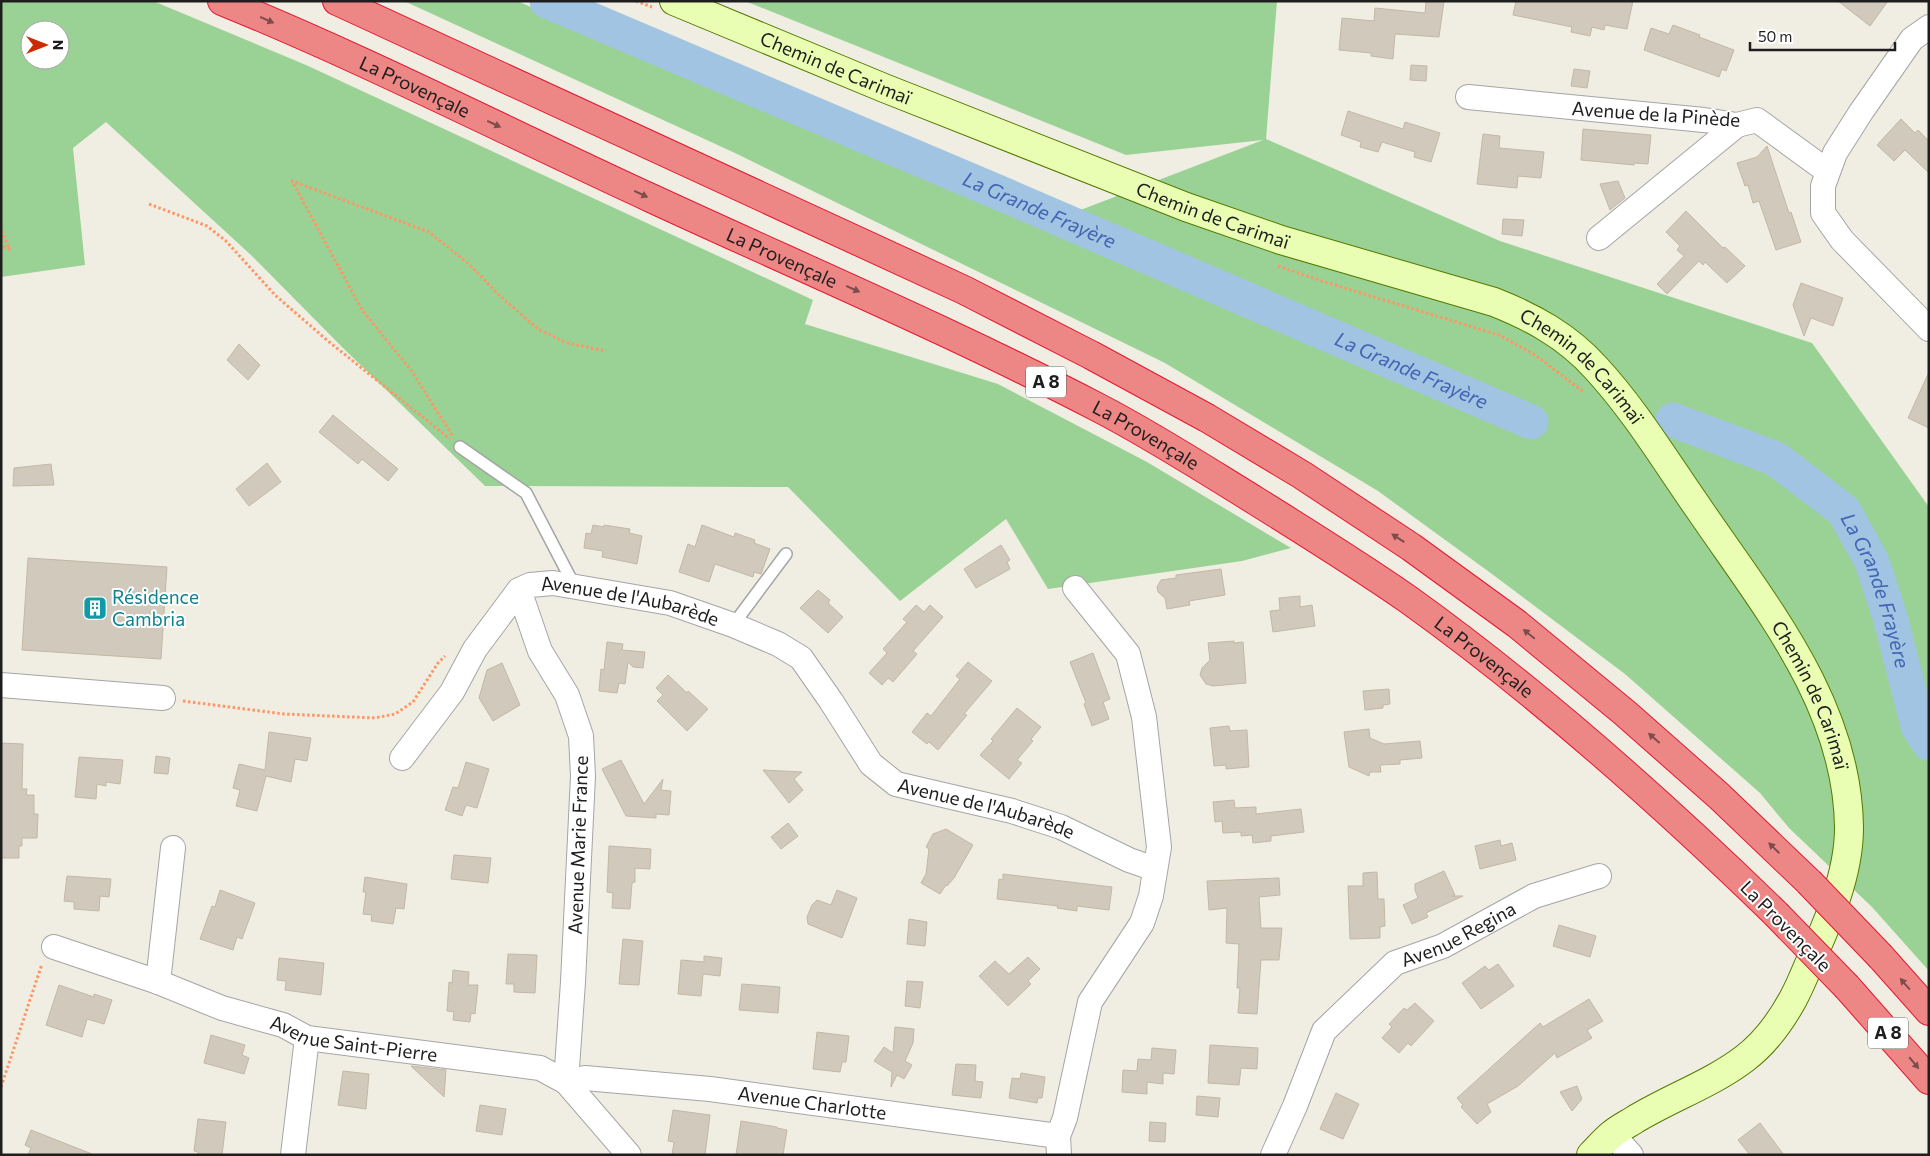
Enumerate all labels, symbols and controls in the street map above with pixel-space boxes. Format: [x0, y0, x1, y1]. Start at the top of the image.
one-way arrow [260, 17, 274, 25]
north arrow [20, 20, 70, 70]
scale bar [1750, 20, 1895, 52]
street label: Chemin de Carimaï [757, 26, 916, 109]
text: 50 m [1758, 27, 1792, 45]
text: N [50, 40, 67, 50]
street label: La Provençale [356, 51, 474, 122]
street label: Avenue de la Pinède [1571, 96, 1741, 131]
one-way arrow [487, 120, 501, 128]
water label: La Grande Frayère [960, 166, 1120, 253]
street label: Chemin de Carimaï [1133, 177, 1293, 253]
one-way arrow [634, 190, 648, 198]
street label: La Provençale [723, 222, 841, 292]
one-way arrow [846, 285, 860, 293]
street label: Chemin de Carimaï [1517, 303, 1649, 429]
water label: La Grande Frayère [1332, 326, 1492, 413]
road number: A 8 [1026, 367, 1066, 398]
street label: La Provençale [1089, 395, 1204, 474]
water label: La Grande Frayère [1836, 508, 1916, 671]
one-way arrow [1392, 533, 1405, 543]
street label: Avenue de l'Aubarède [539, 571, 722, 630]
place label: Résidence Cambria [112, 585, 199, 630]
building icon: Résidence Cambria [82, 595, 108, 621]
street label: La Provençale [1430, 611, 1539, 702]
street label: Chemin de Carimaï [1767, 616, 1854, 773]
one-way arrow [1523, 629, 1536, 640]
one-way arrow [1647, 733, 1660, 744]
street label: Avenue Marie France [563, 755, 592, 935]
street label: Avenue de l'Aubarède [896, 773, 1079, 843]
one-way arrow [1768, 842, 1780, 854]
street label: La Provençale [1736, 875, 1837, 976]
street label: Avenue Regina [1398, 896, 1520, 971]
one-way arrow [1899, 979, 1911, 991]
street label: Avenue Saint-Pierre [268, 1010, 439, 1066]
road number: A 8 [1868, 1018, 1908, 1048]
one-way arrow [1908, 1057, 1919, 1069]
street label: Avenue Charlotte [736, 1081, 888, 1124]

